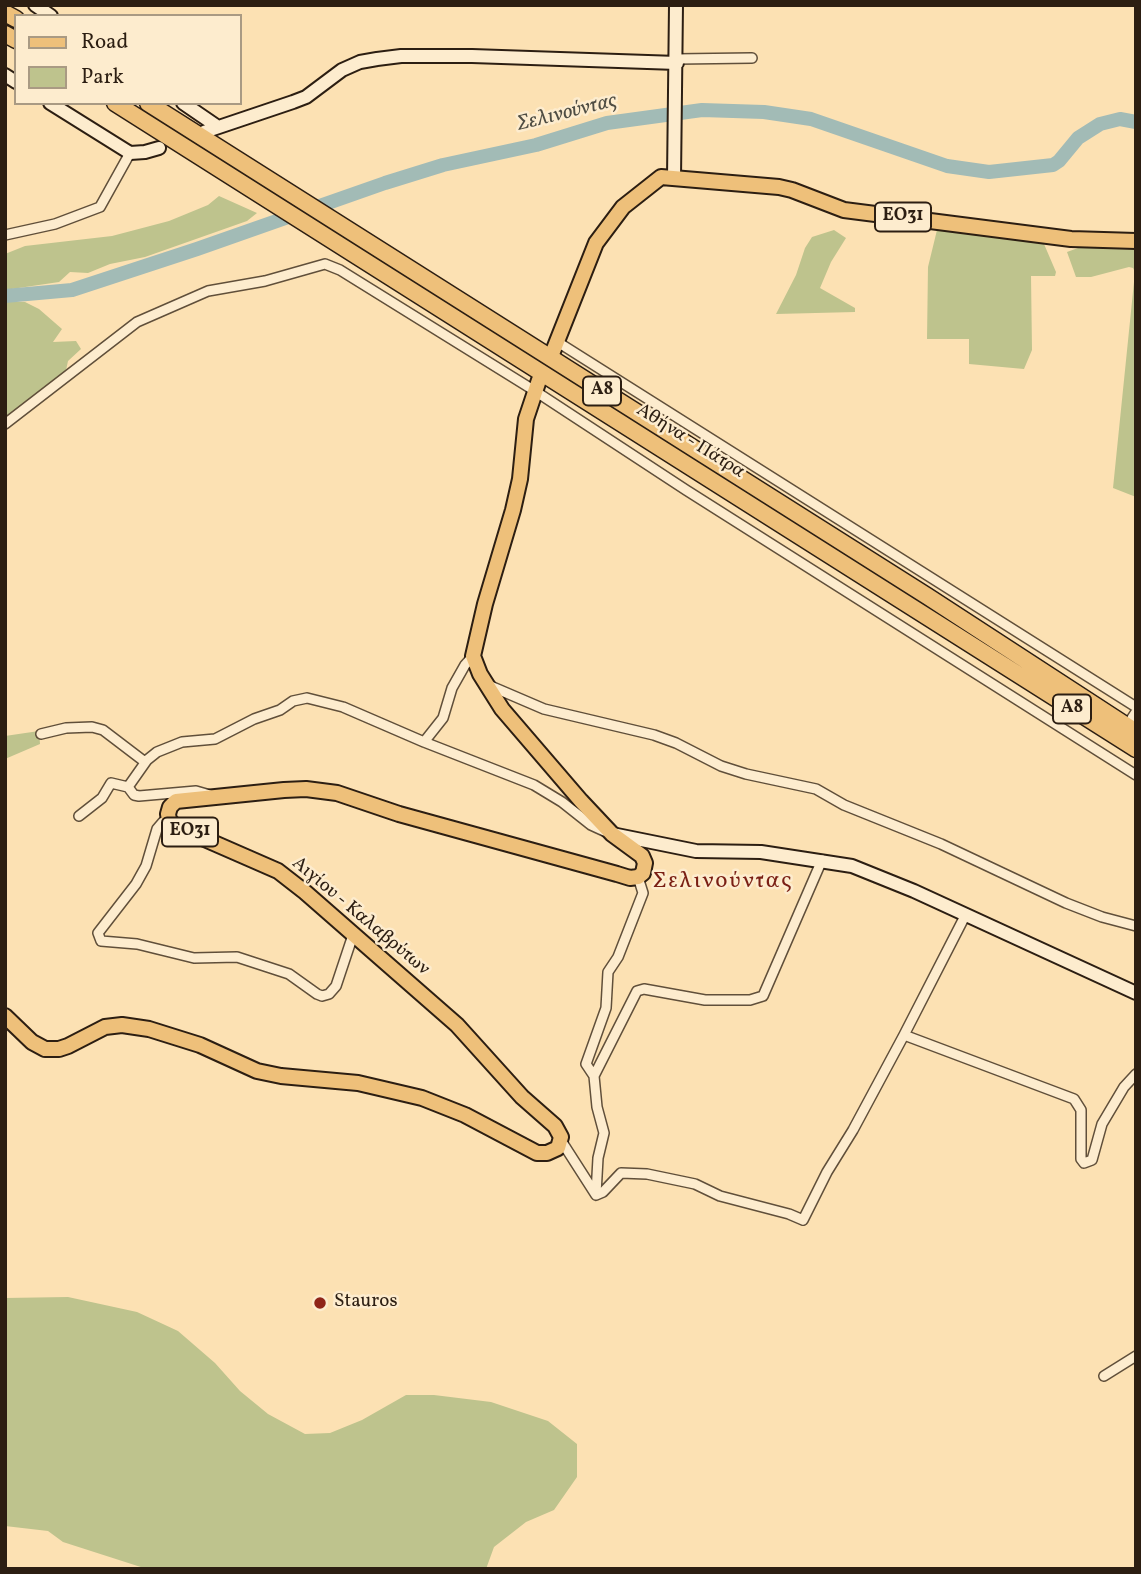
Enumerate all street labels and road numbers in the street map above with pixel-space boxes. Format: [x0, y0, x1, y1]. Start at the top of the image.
road number: ΕΟ31 [875, 202, 931, 232]
road number: Α8 [583, 376, 621, 405]
street label: Αθήνα - Πάτρα [632, 400, 748, 484]
road number: Α8 [1053, 694, 1091, 724]
road number: ΕΟ31 [162, 818, 218, 846]
street label: Αιγίου - Καλαβρύτων [287, 853, 433, 981]

